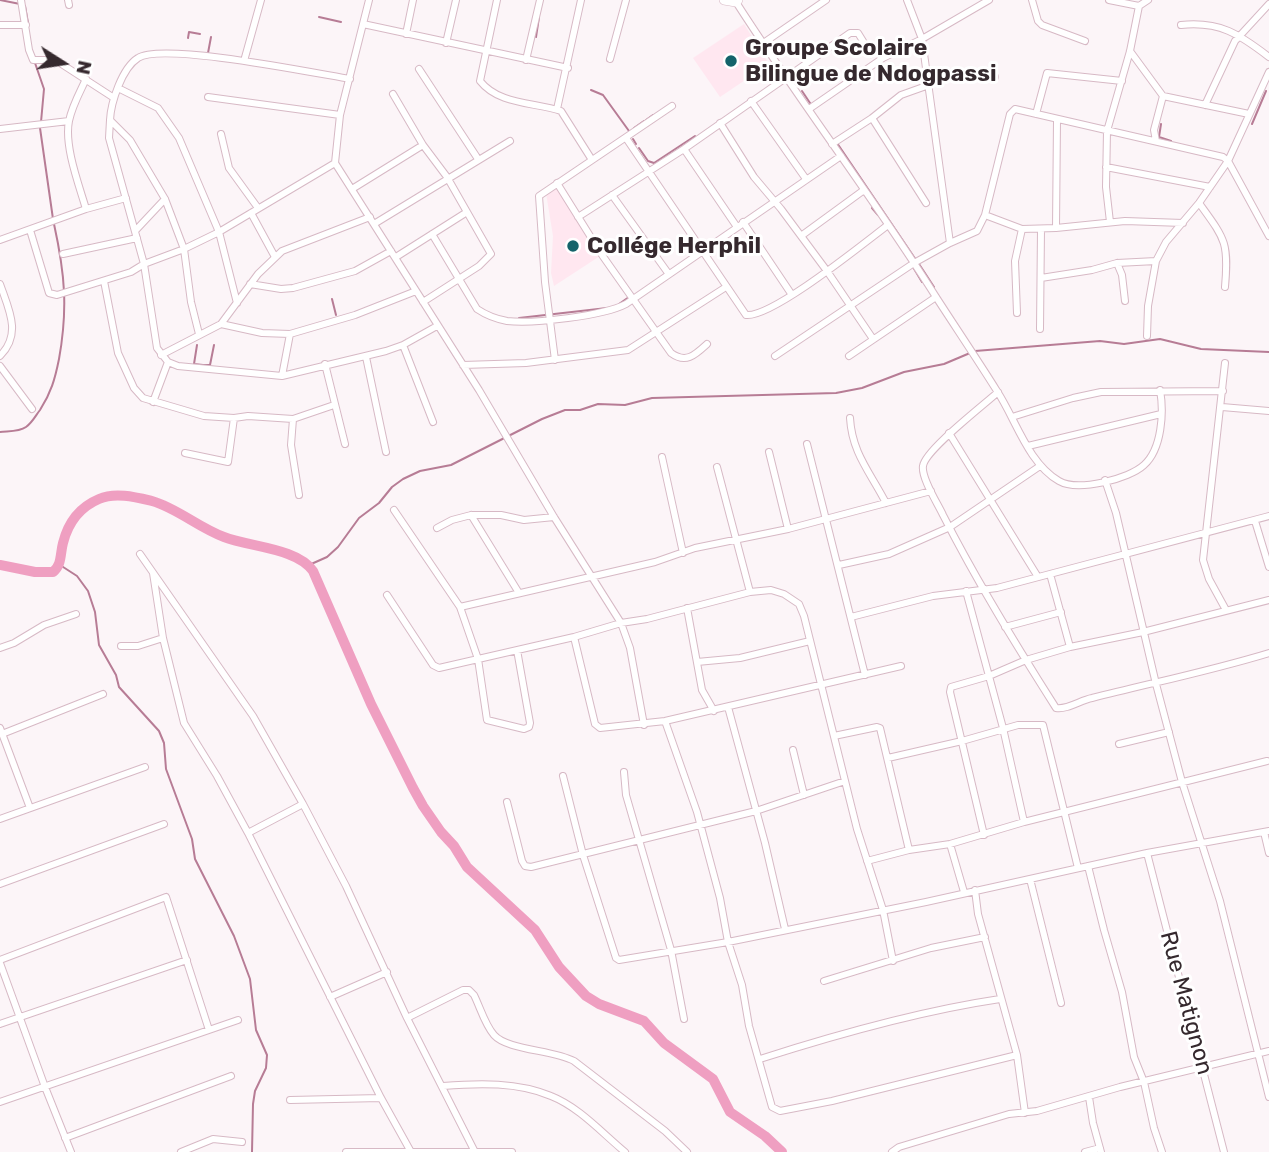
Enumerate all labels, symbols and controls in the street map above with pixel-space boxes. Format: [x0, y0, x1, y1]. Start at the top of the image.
north arrow [28, 28, 98, 98]
place label: Groupe Scolaire Bilingue de Ndogpassi [745, 34, 996, 88]
marker: Groupe Scolaire Bilingue de Ndogpassi [723, 53, 739, 69]
text: N [71, 58, 97, 77]
place label: Collége Herphil [587, 232, 761, 260]
marker: Collége Herphil [565, 238, 581, 254]
street label: Rue Matignon [1154, 928, 1218, 1078]

